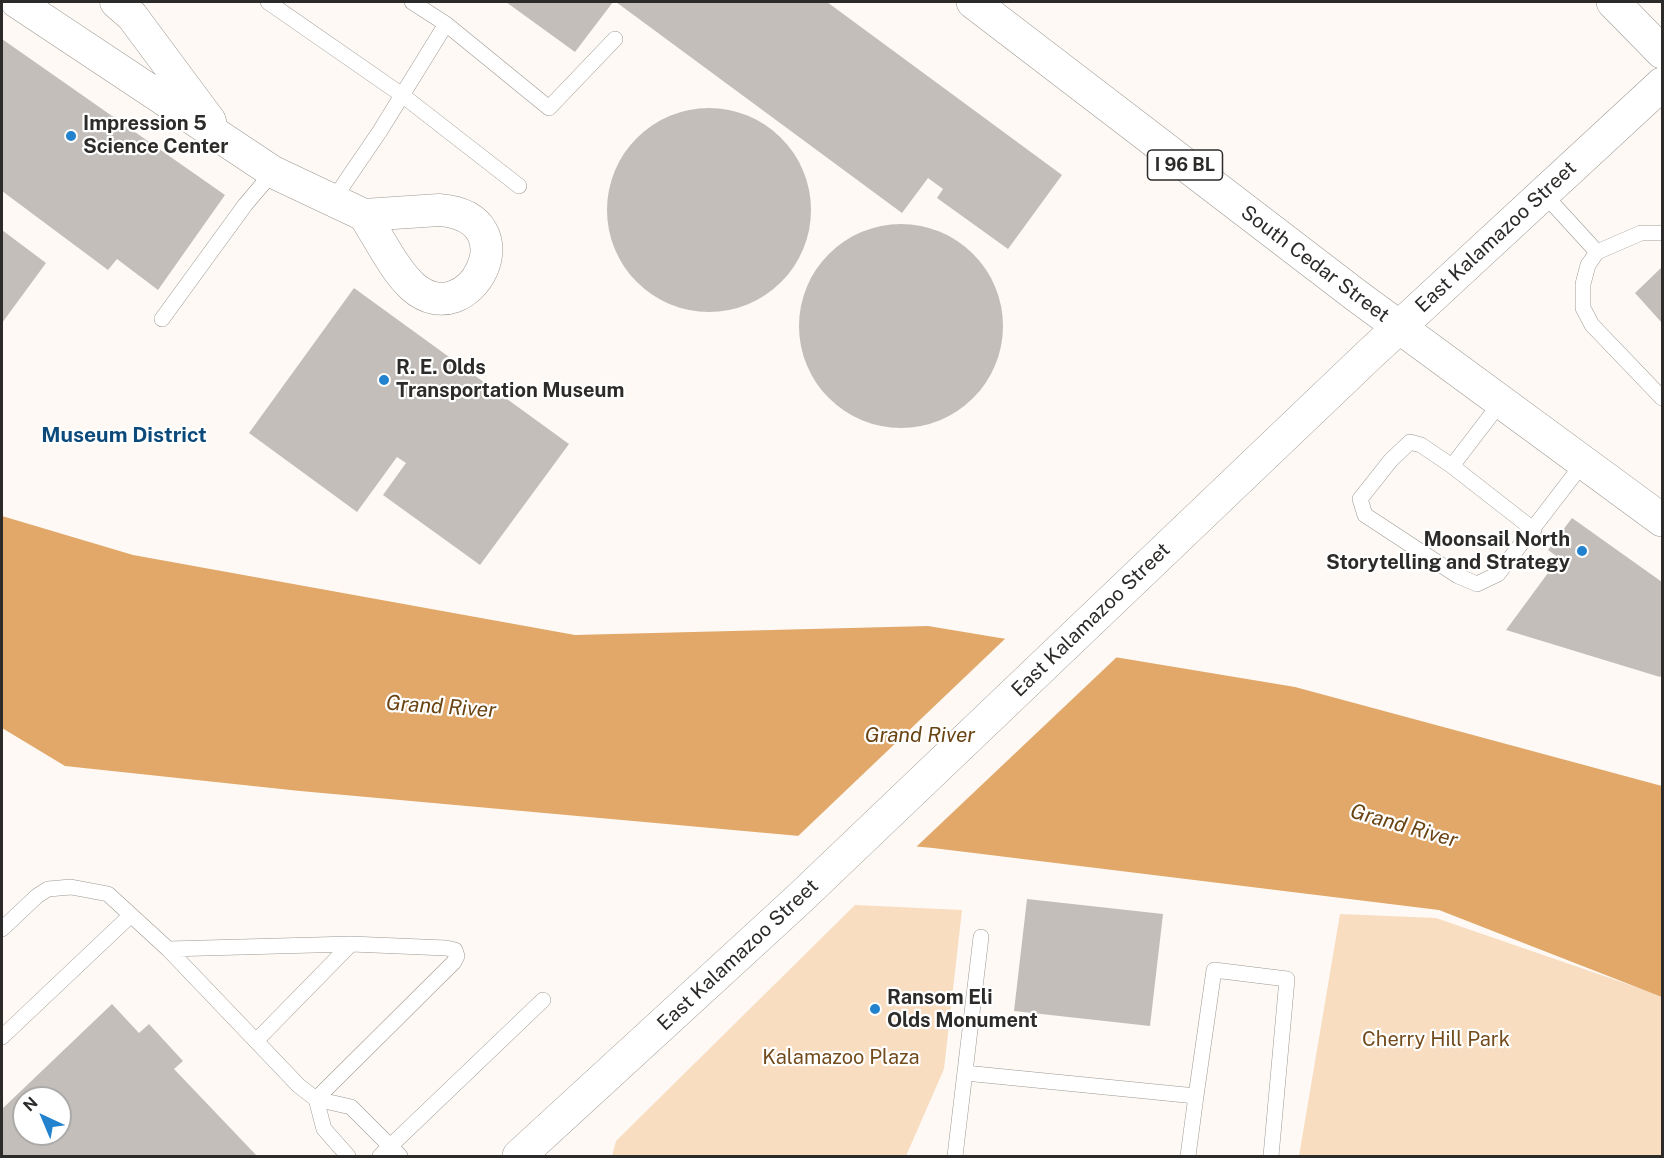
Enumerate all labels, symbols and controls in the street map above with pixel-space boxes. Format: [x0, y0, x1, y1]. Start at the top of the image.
place label: Impression 5 Science Center [83, 112, 228, 159]
marker: Impression 5 Science Center [64, 129, 78, 143]
road number: I 96 BL [1148, 150, 1222, 180]
street label: East Kalamazoo Street [1411, 156, 1581, 318]
street label: South Cedar Street [1236, 200, 1394, 328]
place label: R. E. Olds Transportation Museum [396, 356, 624, 403]
marker: R. E. Olds Transportation Museum [377, 373, 391, 387]
district label: Museum District [41, 423, 207, 449]
place label: Moonsail North Storytelling and Strategy [1326, 528, 1570, 575]
street label: East Kalamazoo Street [1007, 538, 1175, 702]
marker: Moonsail North Storytelling and Strategy [1575, 544, 1589, 558]
water label: Grand River [385, 691, 497, 723]
water label: Grand River [865, 723, 975, 749]
water label: Grand River [1347, 799, 1461, 853]
street label: East Kalamazoo Street [653, 874, 823, 1036]
place label: Ransom Eli Olds Monument [887, 986, 1038, 1033]
marker: Ransom Eli Olds Monument [868, 1002, 882, 1016]
park label: Cherry Hill Park [1362, 1028, 1510, 1052]
park label: Kalamazoo Plaza [762, 1046, 920, 1070]
north arrow [12, 1086, 72, 1146]
text: N [19, 1093, 42, 1115]

